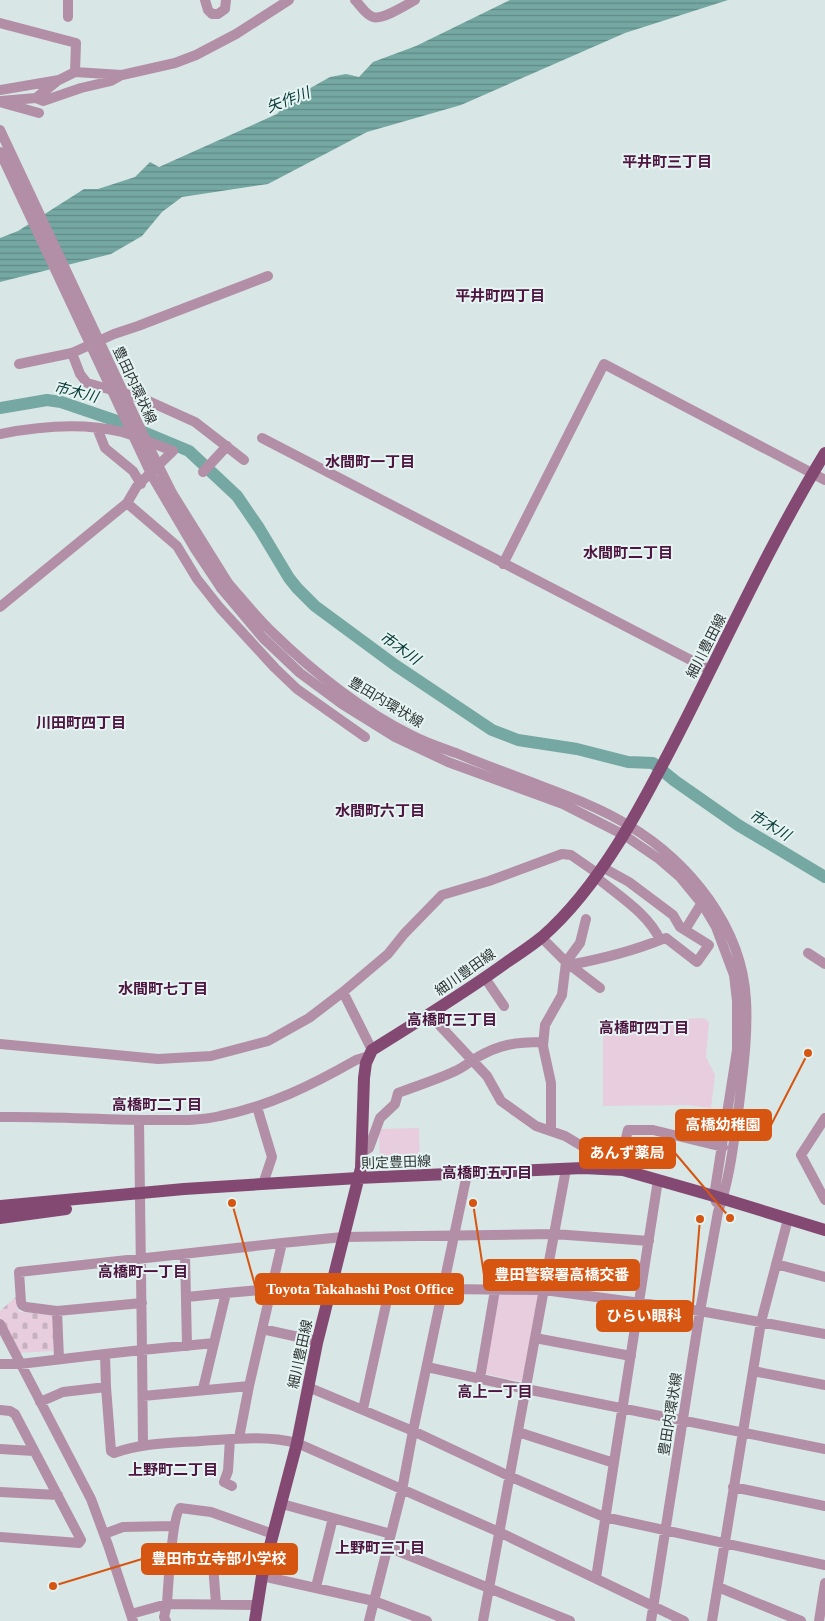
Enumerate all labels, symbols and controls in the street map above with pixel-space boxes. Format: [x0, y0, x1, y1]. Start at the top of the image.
water label: 矢作川 [264, 84, 314, 116]
district label: 平井町三丁目 [622, 153, 712, 170]
district label: 平井町四丁目 [455, 287, 545, 304]
street label: 豊田内環状線 [110, 344, 160, 426]
water label: 市木川 [52, 379, 102, 406]
district label: 水間町一丁目 [325, 454, 415, 470]
district label: 水間町二丁目 [583, 545, 673, 561]
street label: 細川豊田線 [684, 612, 729, 681]
water label: 市木川 [377, 629, 425, 669]
street label: 豊田内環状線 [346, 674, 426, 730]
district label: 川田町四丁目 [36, 715, 126, 731]
district label: 水間町六丁目 [335, 803, 425, 819]
water label: 市木川 [747, 807, 795, 844]
street label: 細川豊田線 [432, 946, 498, 999]
district label: 水間町七丁目 [118, 981, 208, 997]
district label: 高橋町三丁目 [407, 1012, 497, 1028]
district label: 高橋町四丁目 [599, 1020, 689, 1036]
district label: 高橋町二丁目 [112, 1097, 202, 1113]
callout: 高橋幼稚園 [676, 1110, 771, 1140]
text: 高橋幼稚園 [685, 1117, 761, 1133]
callout: あんず薬局 [580, 1138, 675, 1168]
text: あんず薬局 [589, 1145, 665, 1161]
street label: 則定豊田線 [361, 1154, 431, 1171]
district label: 高橋町五丁目 [442, 1165, 532, 1181]
callout: 豊田警察署高橋交番 [484, 1260, 639, 1290]
district label: 高橋町一丁目 [98, 1264, 188, 1280]
text: 豊田警察署高橋交番 [494, 1267, 630, 1283]
callout: Toyota Takahashi Post Office [256, 1274, 463, 1304]
text: Toyota Takahashi Post Office [266, 1281, 454, 1297]
callout: ひらい眼科 [597, 1301, 692, 1331]
text: ひらい眼科 [606, 1308, 682, 1324]
street label: 細川豊田線 [286, 1318, 315, 1390]
street label: 豊田内環状線 [656, 1371, 684, 1457]
district label: 高上一丁目 [457, 1384, 533, 1400]
district label: 上野町二丁目 [128, 1462, 218, 1478]
district label: 上野町三丁目 [335, 1540, 425, 1556]
callout: 豊田市立寺部小学校 [142, 1544, 297, 1574]
text: 豊田市立寺部小学校 [151, 1551, 287, 1567]

